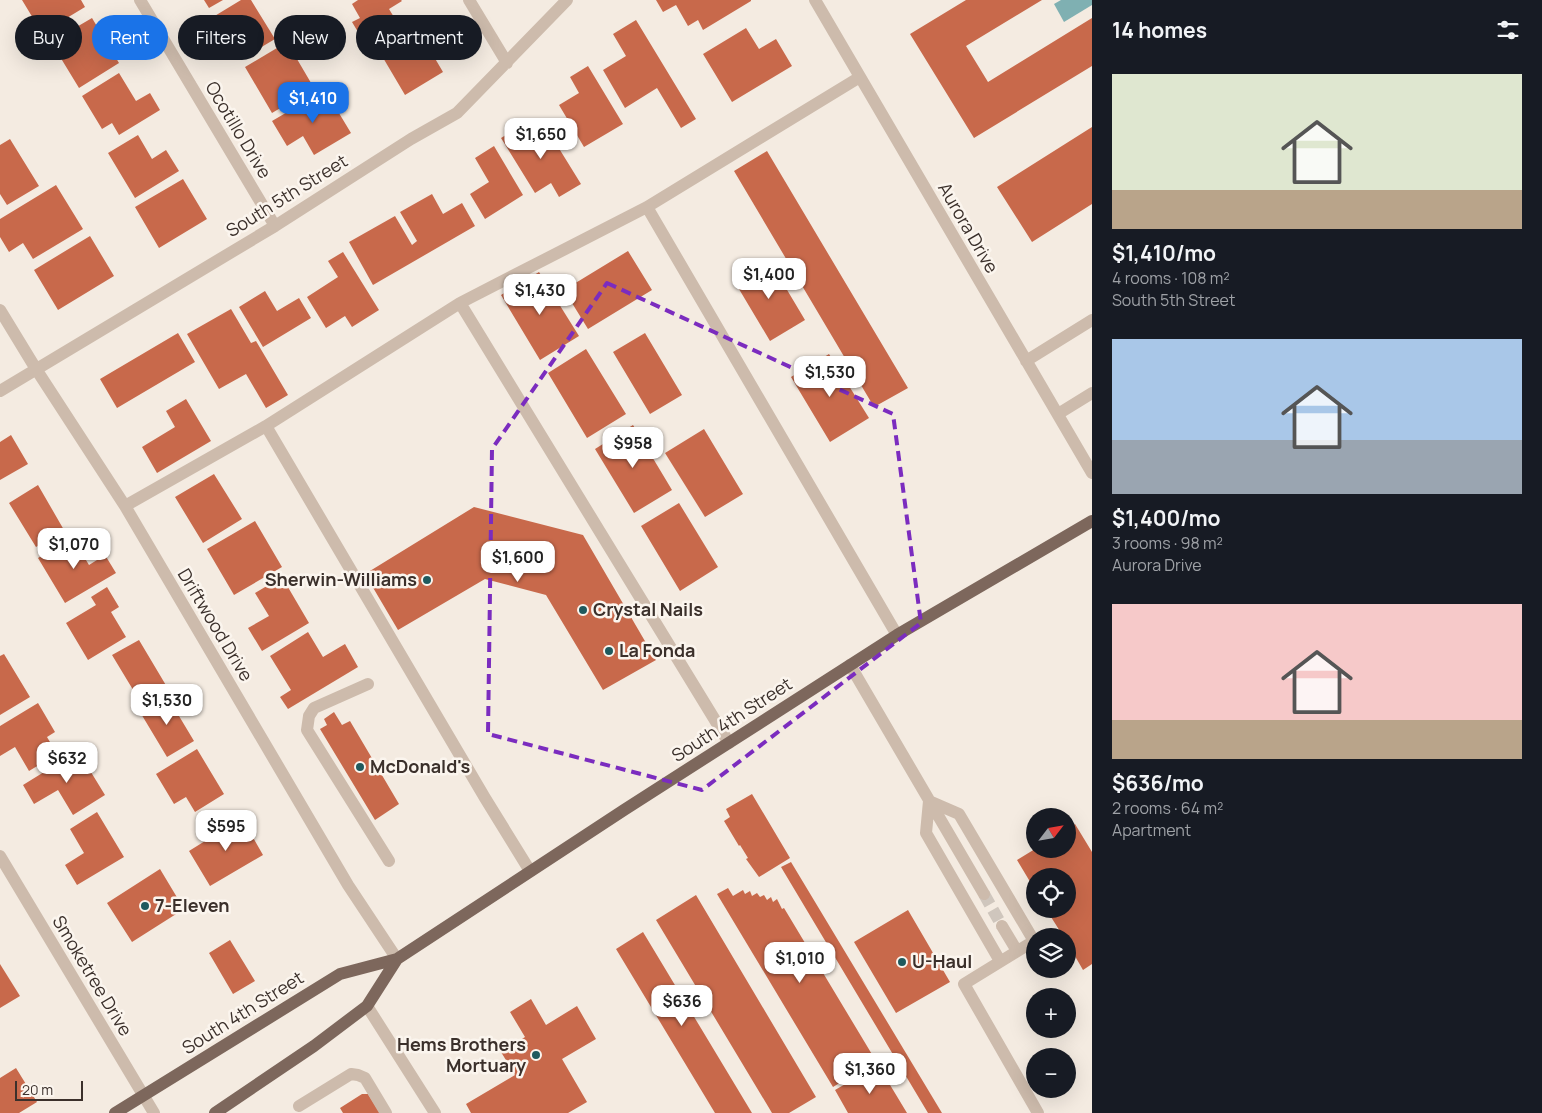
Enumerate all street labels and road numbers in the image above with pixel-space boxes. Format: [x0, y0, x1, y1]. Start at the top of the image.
street label: Ocotillo Drive [200, 76, 277, 183]
street label: South 5th Street [221, 148, 352, 242]
street label: Aurora Drive [933, 178, 1004, 277]
street label: Driftwood Drive [173, 564, 259, 685]
street label: South 4th Street [667, 671, 796, 767]
street label: Smoketree Drive [47, 911, 138, 1040]
street label: South 4th Street [177, 965, 308, 1059]

